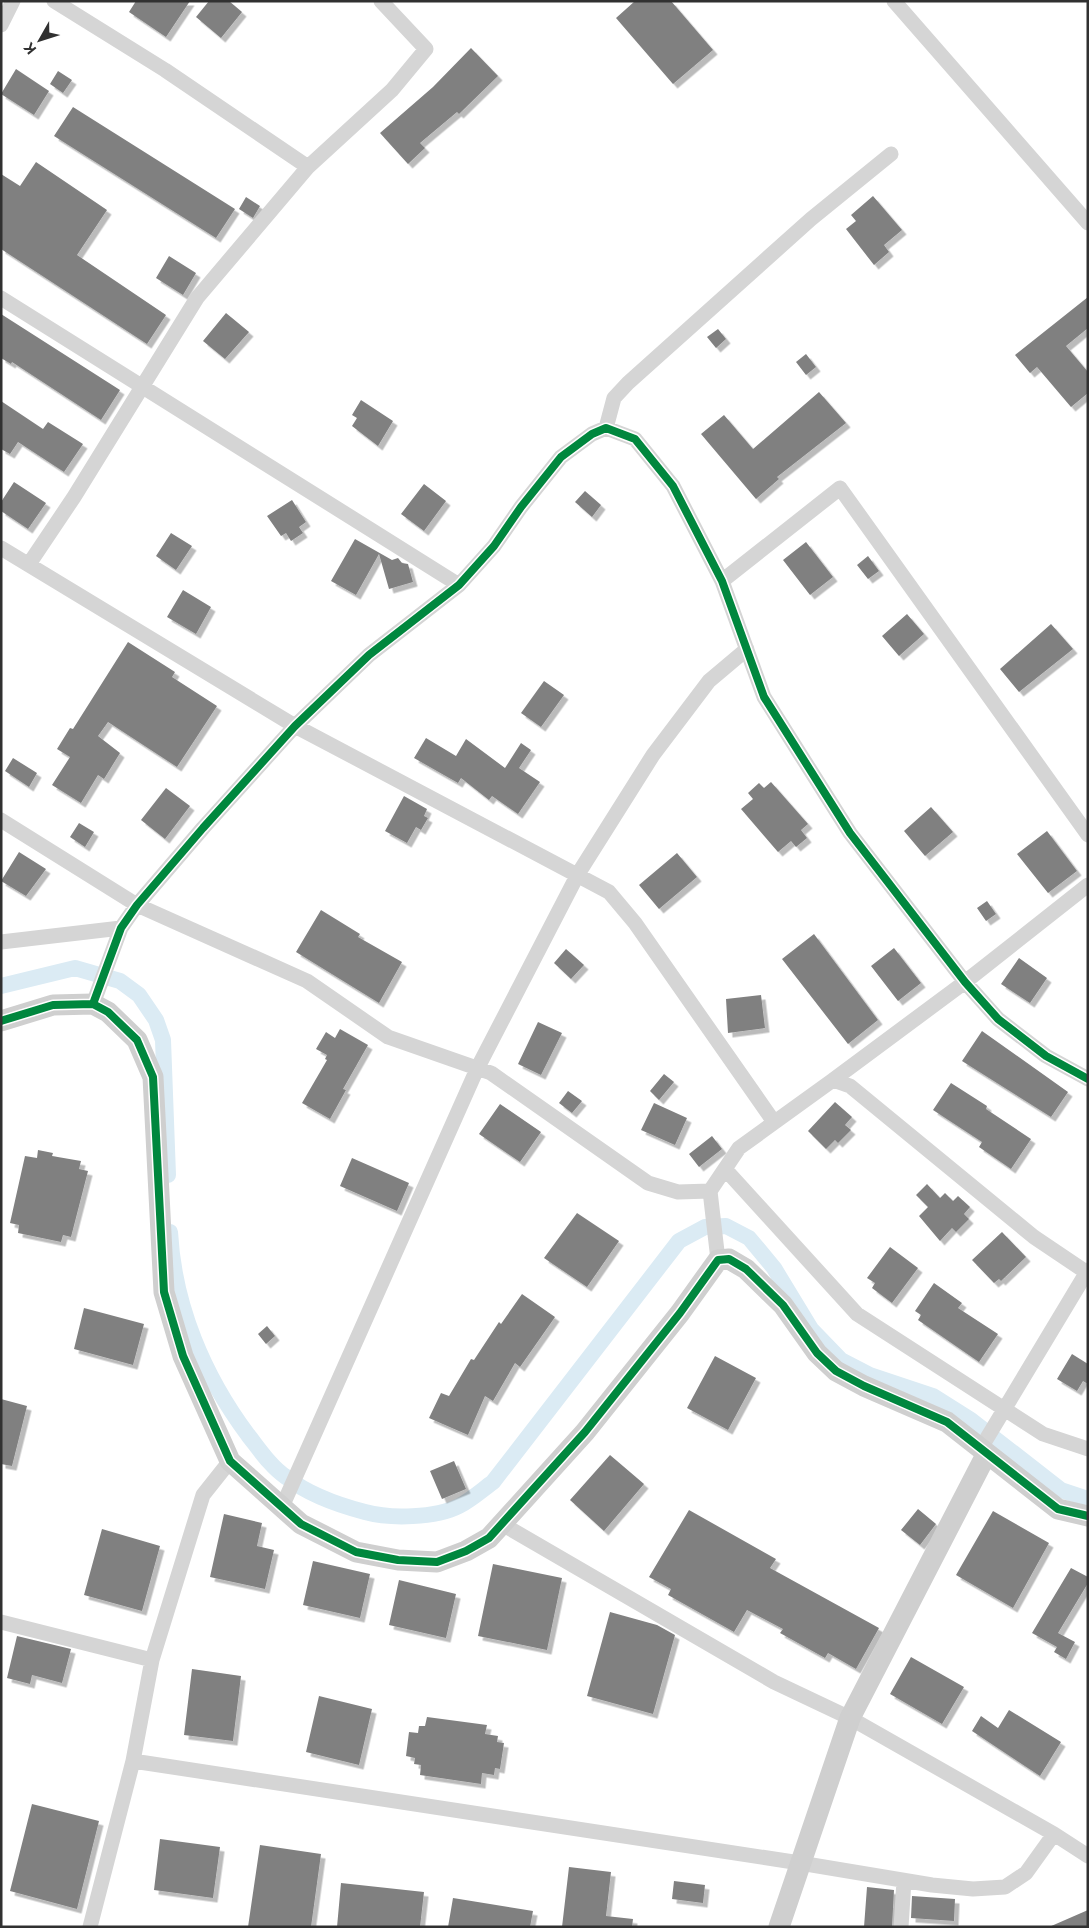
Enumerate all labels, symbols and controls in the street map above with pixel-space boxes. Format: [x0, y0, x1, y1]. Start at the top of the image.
north arrow [15, 15, 65, 65]
text: K [20, 39, 39, 58]

